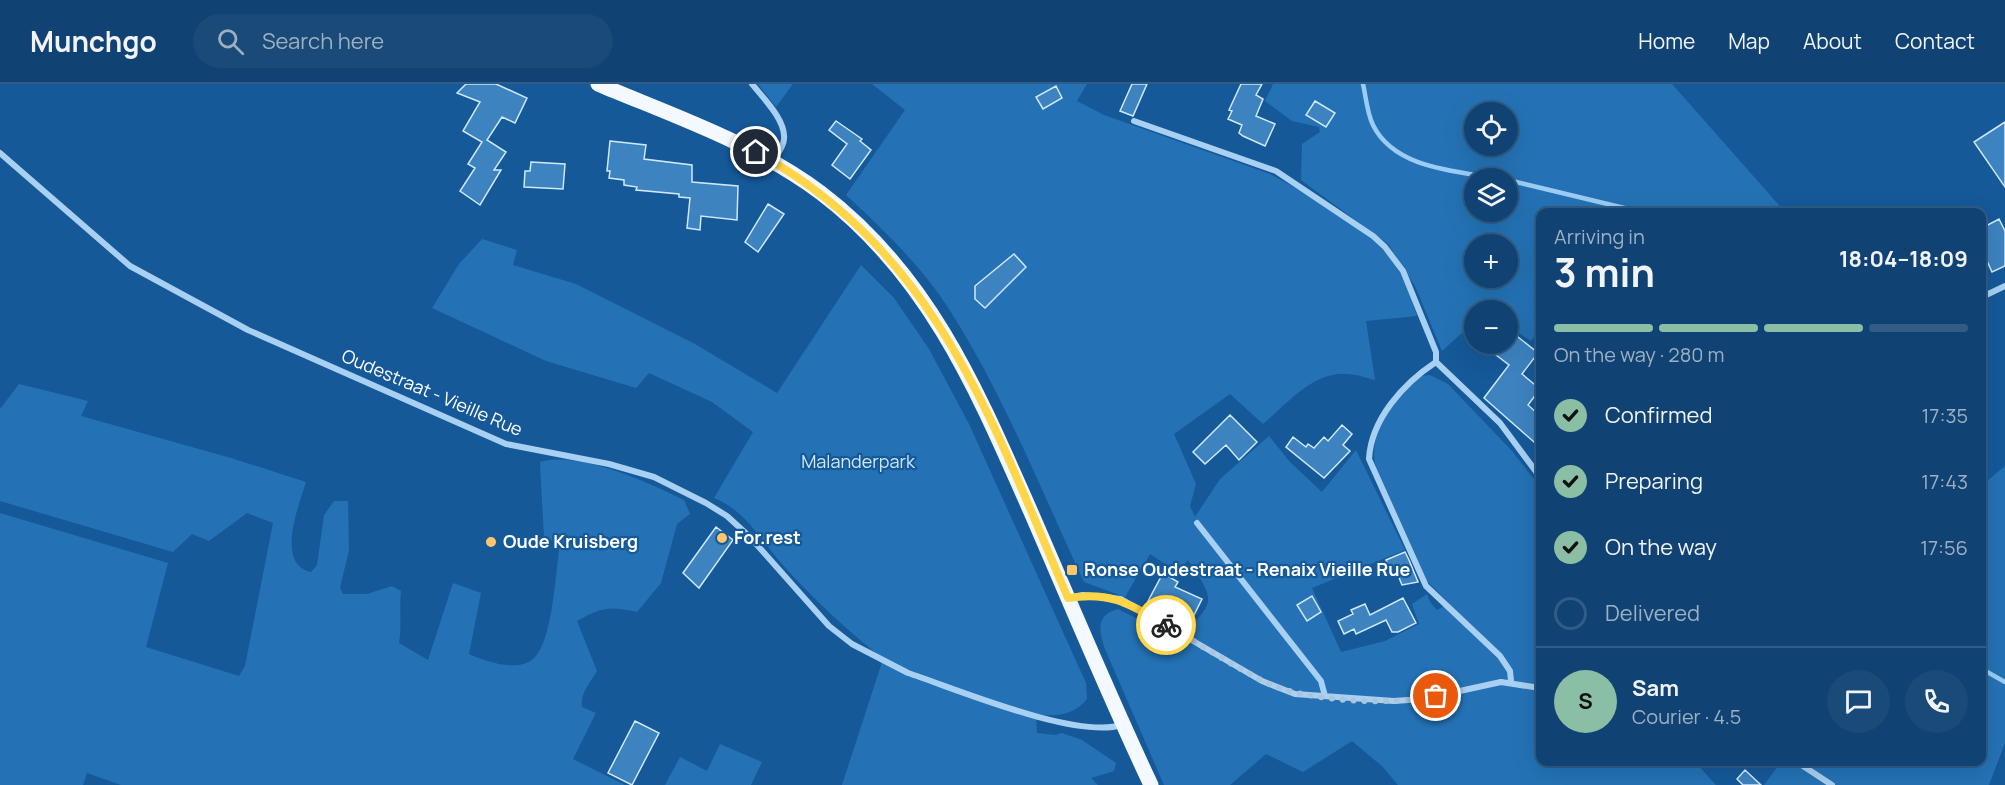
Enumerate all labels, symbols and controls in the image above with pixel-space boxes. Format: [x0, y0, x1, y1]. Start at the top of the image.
search box [193, 14, 613, 68]
text: Munchgo [30, 22, 157, 60]
icon: search [214, 25, 247, 58]
text: Search here [262, 26, 384, 56]
text: Home [1638, 27, 1695, 55]
text: Map [1728, 27, 1770, 55]
text: About [1803, 27, 1862, 55]
text: Contact [1895, 27, 1975, 55]
map controls [1464, 102, 1518, 354]
button: locate [1464, 102, 1518, 156]
pin [730, 126, 781, 177]
icon: home [739, 135, 772, 168]
button: layers [1464, 168, 1518, 222]
text: Arriving in [1554, 223, 1645, 250]
button: + [1464, 234, 1518, 288]
text: 18:04–18:09 [1839, 244, 1968, 274]
text: 3 min [1554, 245, 1655, 299]
button: − [1464, 300, 1518, 354]
text: On the way · 280 m [1554, 341, 1724, 368]
street label: Oudestraat - Vieille Rue [338, 343, 526, 441]
icon: check [1554, 399, 1587, 432]
text: Confirmed [1605, 400, 1713, 430]
text: 17:35 [1922, 402, 1968, 429]
park label: Malanderpark [801, 449, 916, 473]
icon: check [1554, 465, 1587, 498]
text: Preparing [1605, 466, 1703, 496]
text: 17:43 [1921, 468, 1968, 495]
place label: For.rest [734, 525, 801, 549]
place label: Oude Kruisberg [503, 529, 638, 553]
marker: For.rest [715, 531, 729, 545]
icon: check [1554, 531, 1587, 564]
text: On the way [1605, 532, 1717, 562]
text: 17:56 [1920, 534, 1968, 561]
marker: Oude Kruisberg [484, 535, 498, 549]
place label: Ronse Oudestraat - Renaix Vieille Rue [1084, 557, 1410, 581]
marker: Ronse Oudestraat - Renaix Vieille Rue [1065, 563, 1079, 577]
courier [1136, 595, 1196, 655]
text: Delivered [1605, 598, 1700, 628]
icon: bike [1150, 609, 1183, 642]
pin [1410, 670, 1461, 721]
button: chat [1827, 670, 1890, 733]
button: phone [1905, 670, 1968, 733]
text: Sam [1632, 673, 1679, 703]
icon: bag [1419, 679, 1452, 712]
text: S [1578, 686, 1593, 716]
text: Courier · 4.5 [1632, 703, 1741, 730]

